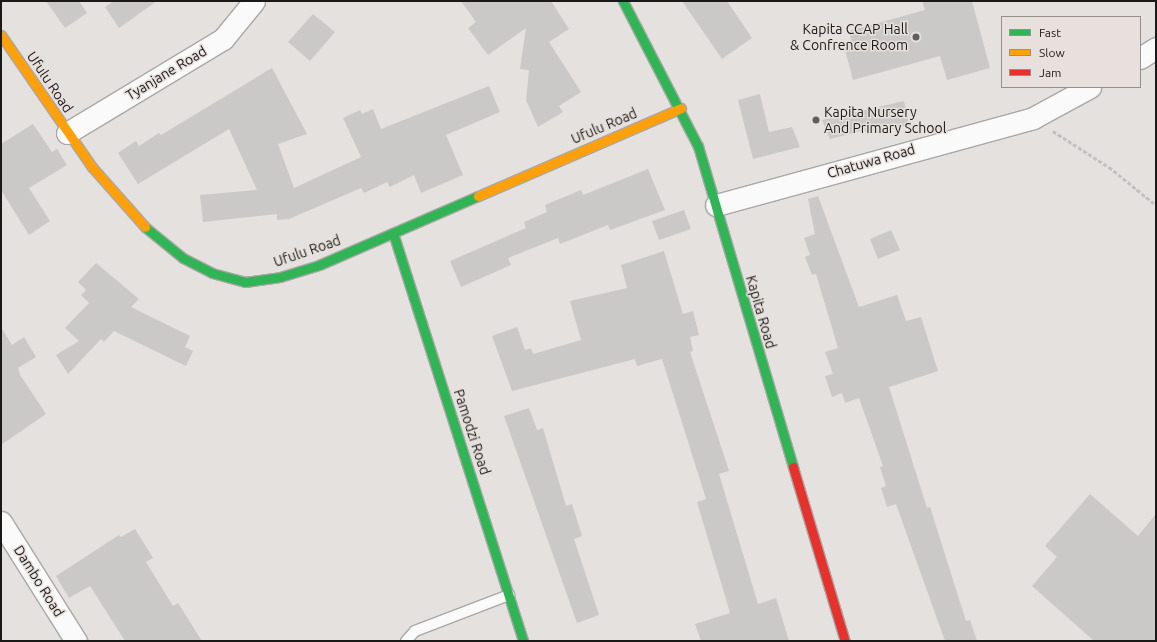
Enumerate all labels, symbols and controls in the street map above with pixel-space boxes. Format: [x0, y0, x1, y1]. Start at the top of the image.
legend [1001, 16, 1141, 88]
place label: Kapita CCAP Hall & Confrence Room [790, 21, 908, 54]
text: Fast [1039, 26, 1061, 39]
marker: Kapita CCAP Hall & Confrence Room [911, 32, 921, 42]
street label: Tyanjane Road [123, 42, 209, 104]
text: Slow [1039, 46, 1065, 59]
street label: Ufulu Road [23, 48, 77, 116]
text: Jam [1039, 66, 1061, 79]
place label: Kapita Nursery And Primary School [824, 104, 946, 136]
street label: Ufulu Road [568, 105, 640, 147]
marker: Kapita Nursery And Primary School [811, 115, 821, 125]
street label: Chatuwa Road [825, 140, 917, 182]
street label: Ufulu Road [271, 232, 343, 270]
street label: Kapita Road [743, 273, 779, 351]
street label: Pamodzi Road [450, 387, 494, 477]
street label: Dambo Road [10, 542, 68, 620]

